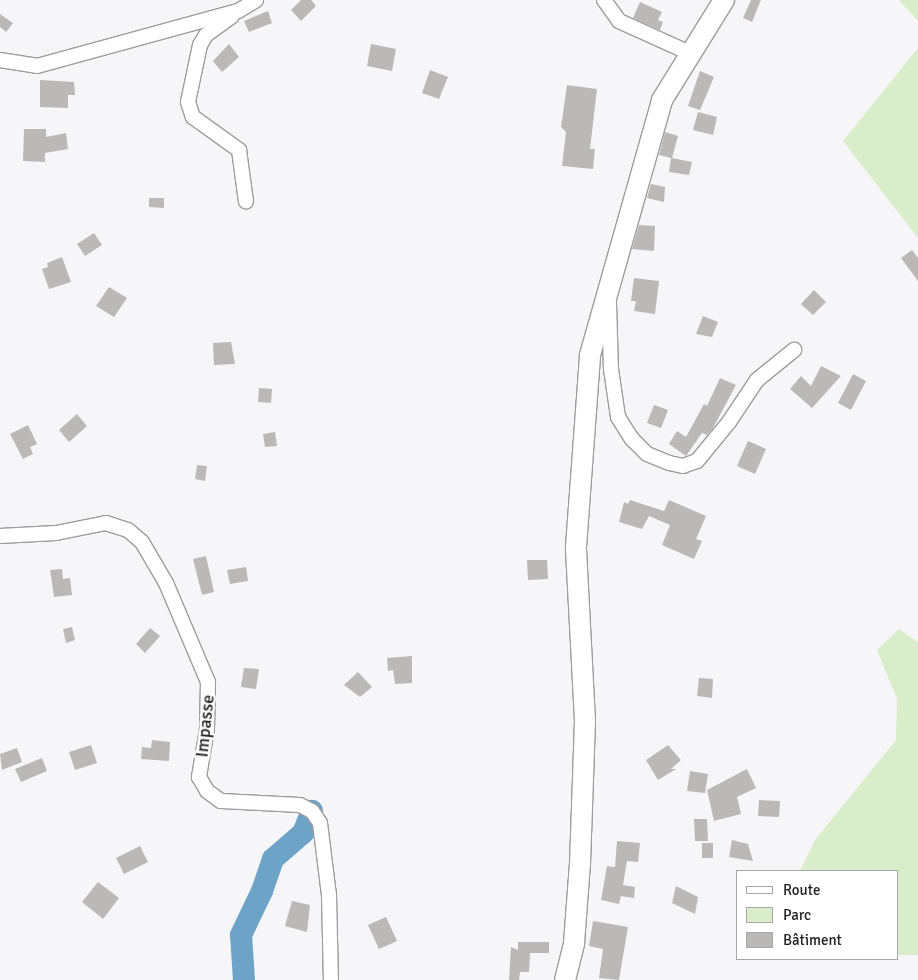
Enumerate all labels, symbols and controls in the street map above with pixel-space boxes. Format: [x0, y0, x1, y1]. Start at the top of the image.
street label: Impasse [191, 694, 219, 758]
legend [736, 870, 898, 960]
text: Route [783, 881, 820, 899]
text: Parc [783, 906, 811, 924]
text: Bâtiment [783, 931, 842, 949]

